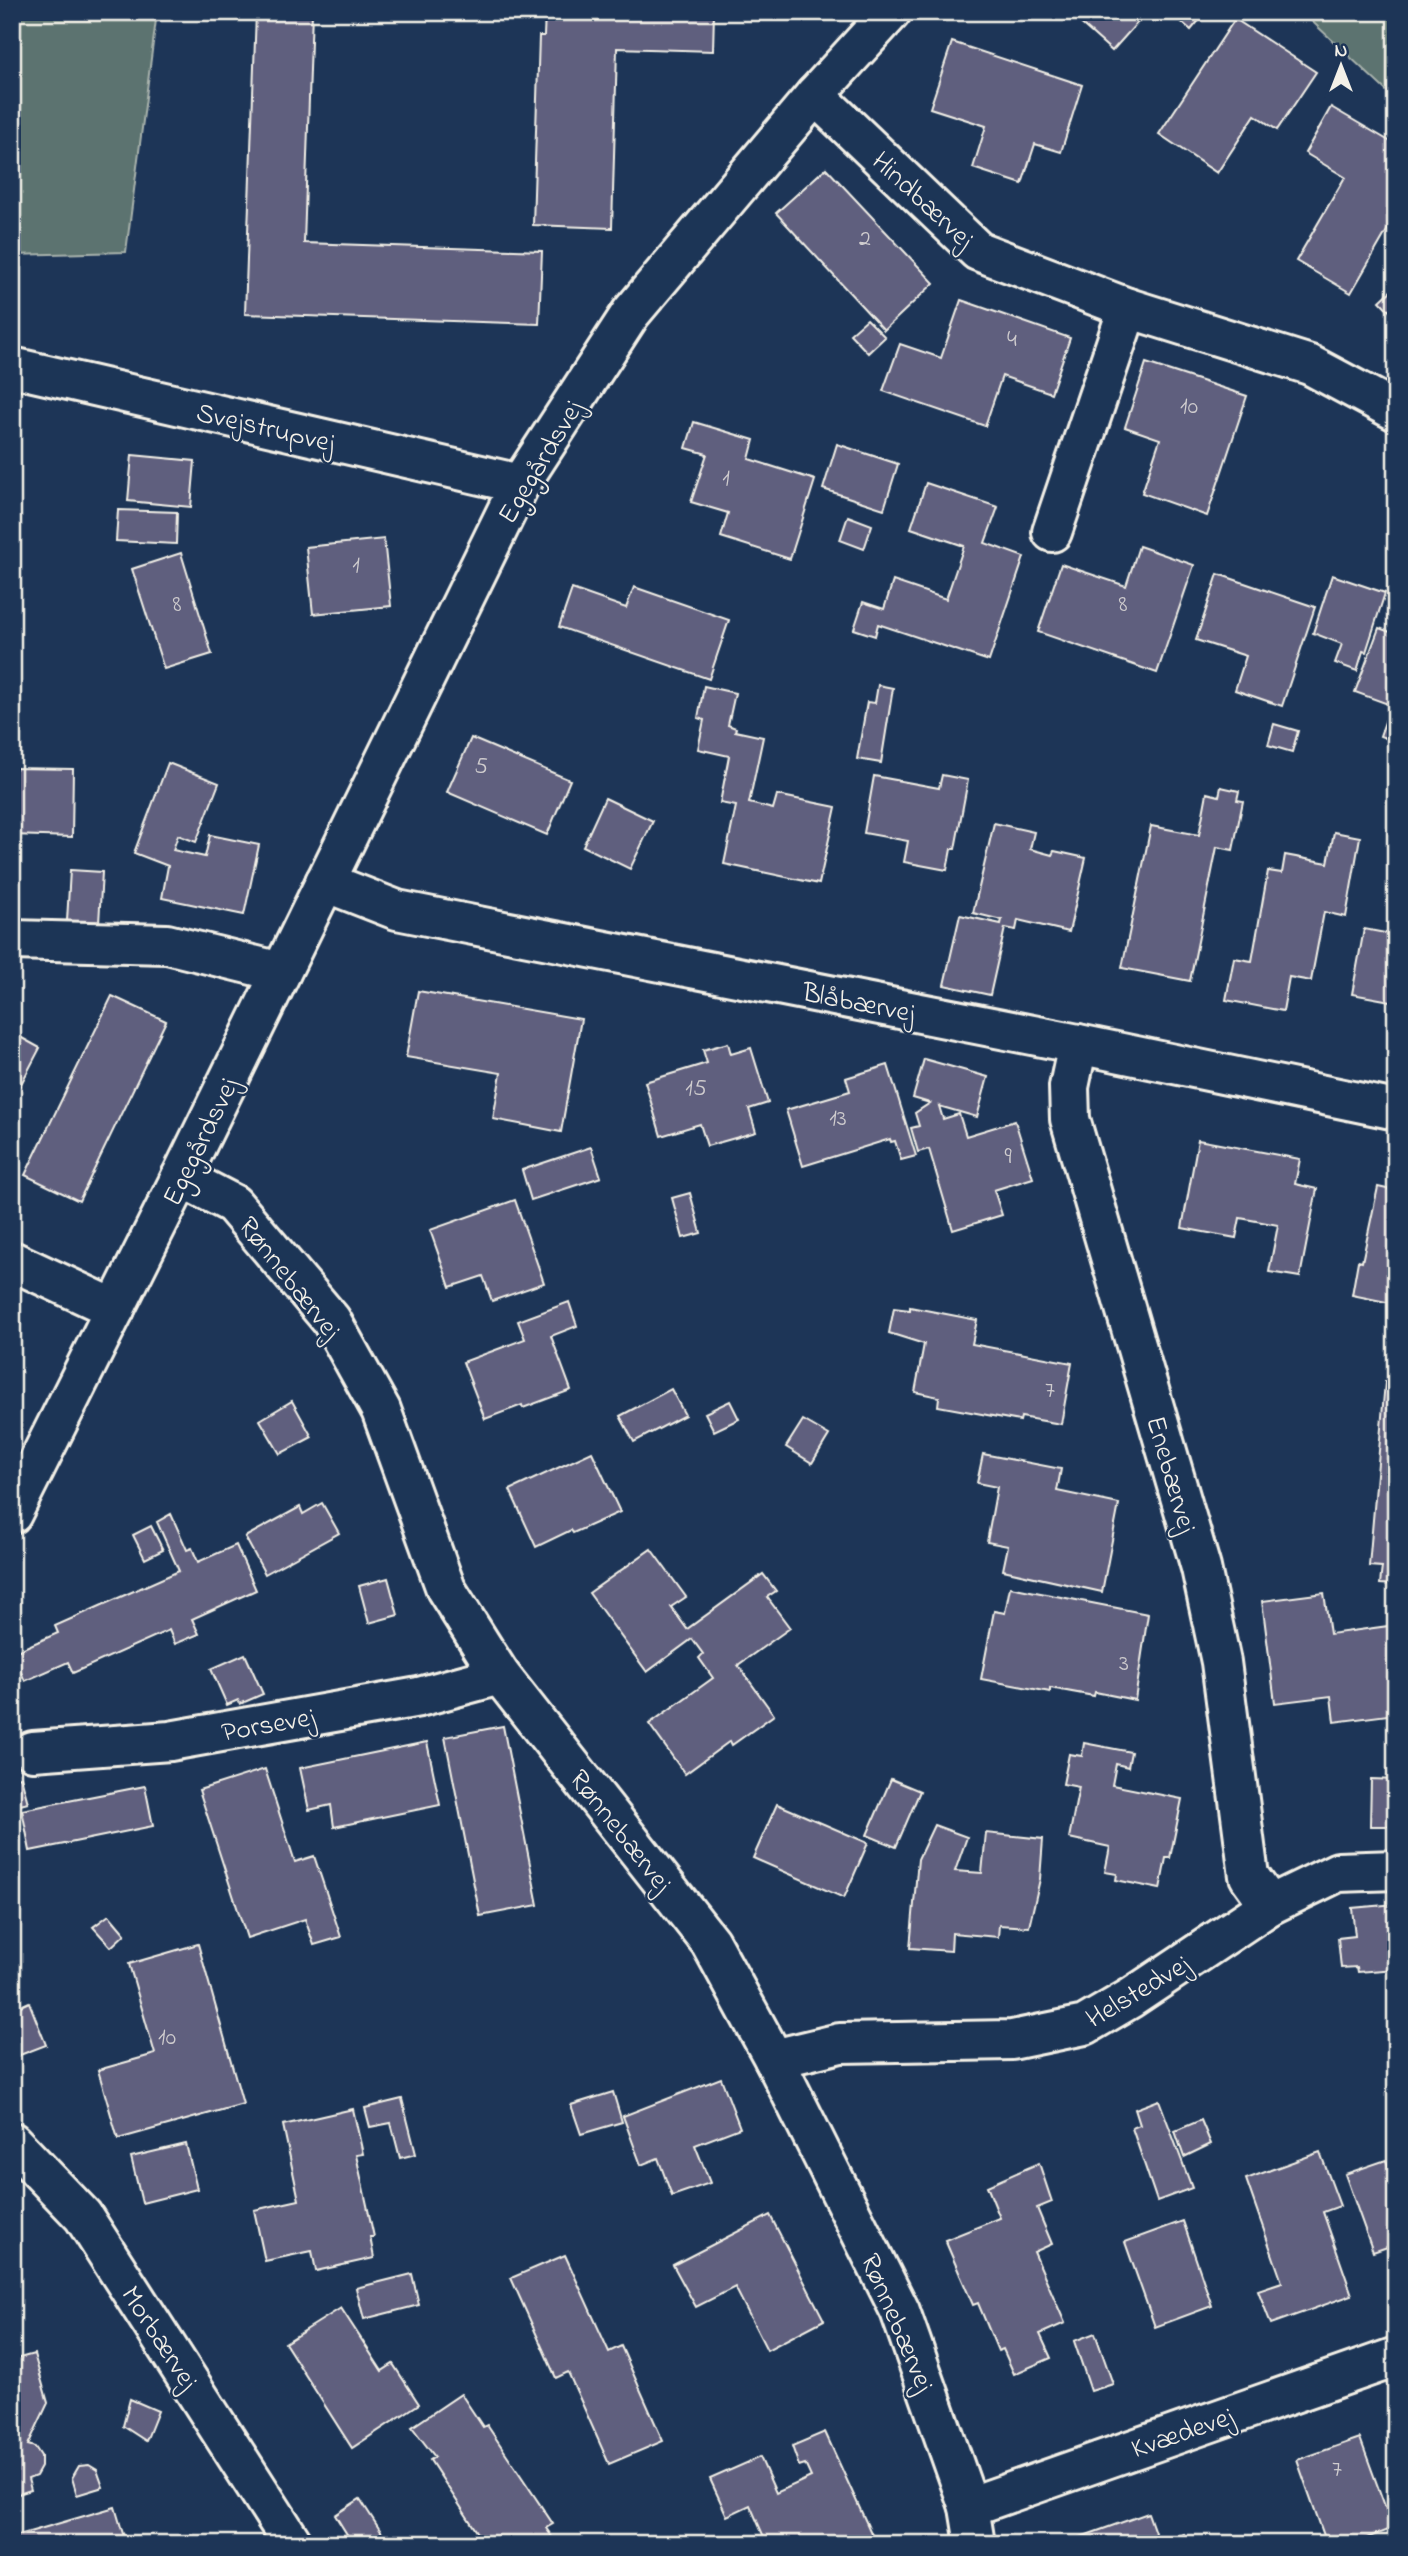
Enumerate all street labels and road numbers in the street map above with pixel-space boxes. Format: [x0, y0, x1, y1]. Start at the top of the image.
street label: Hindbærvej [861, 143, 983, 261]
street label: Egegårdsvej [489, 392, 596, 533]
street label: Svejstrupvej [192, 394, 340, 466]
street label: Blåbærvej [798, 973, 919, 1036]
street label: Egegårdsvej [153, 1070, 251, 1214]
street label: Rønnebærvej [227, 1209, 351, 1351]
street label: Enebærvej [1133, 1412, 1206, 1540]
street label: Porsevej [219, 1698, 320, 1755]
street label: Rønnebærvej [558, 1762, 682, 1904]
street label: Helstedvej [1079, 1945, 1200, 2040]
street label: Rønnebærvej [848, 2248, 944, 2400]
street label: Morbærvej [109, 2279, 208, 2400]
street label: Kvædevej [1126, 2397, 1241, 2471]

